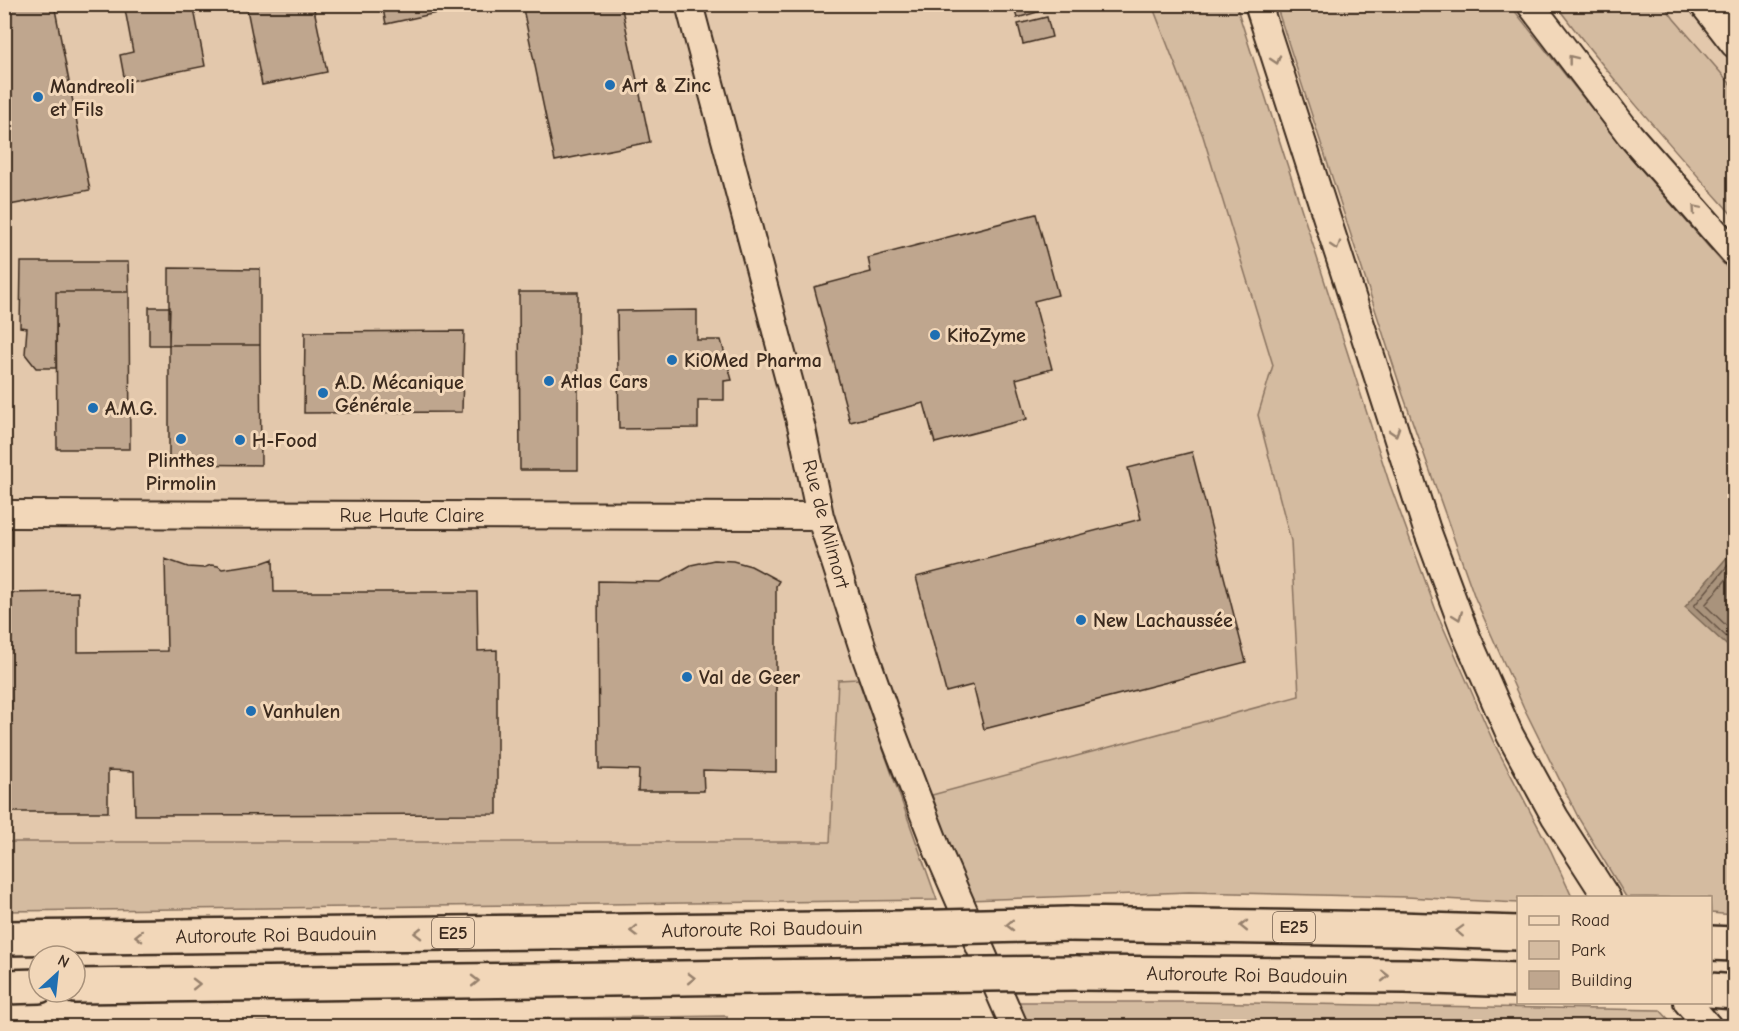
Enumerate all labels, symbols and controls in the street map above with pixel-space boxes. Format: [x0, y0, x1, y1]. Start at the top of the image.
one-way arrow [1269, 54, 1281, 65]
one-way arrow [1568, 54, 1579, 65]
place label: Art & Zinc [622, 74, 712, 97]
place label: Mandreoli et Fils [50, 75, 135, 121]
marker: Art & Zinc [603, 78, 617, 92]
marker: Mandreoli et Fils [31, 90, 45, 104]
one-way arrow [1692, 205, 1703, 216]
one-way arrow [1329, 240, 1341, 251]
place label: KitoZyme [947, 324, 1026, 347]
marker: KitoZyme [928, 328, 942, 342]
place label: KiOMed Pharma [684, 349, 822, 372]
marker: KiOMed Pharma [665, 353, 679, 367]
place label: Atlas Cars [561, 370, 648, 393]
place label: A.D. Mécanique Générale [335, 371, 464, 417]
marker: Atlas Cars [542, 374, 556, 388]
marker: A.D. Mécanique Générale [316, 386, 330, 400]
place label: A.M.G. [105, 397, 157, 420]
marker: A.M.G. [86, 401, 100, 415]
one-way arrow [1388, 426, 1400, 437]
place label: H-Food [252, 429, 317, 452]
marker: Plinthes Pirmolin [174, 432, 188, 446]
marker: H-Food [233, 433, 247, 447]
place label: Plinthes Pirmolin [146, 449, 216, 495]
street label: Rue de Milmort [798, 457, 855, 592]
street label: Rue Haute Claire [340, 504, 484, 527]
place label: New Lachaussée [1093, 609, 1233, 632]
one-way arrow [1451, 610, 1464, 621]
marker: New Lachaussée [1074, 613, 1088, 627]
place label: Val de Geer [699, 666, 800, 689]
marker: Val de Geer [680, 670, 694, 684]
place label: Vanhulen [263, 700, 340, 723]
marker: Vanhulen [244, 704, 258, 718]
legend [1517, 896, 1712, 1004]
text: Road [1571, 910, 1610, 931]
road number: E25 [1273, 912, 1315, 942]
street label: Autoroute Roi Baudouin [661, 916, 863, 942]
road number: E25 [432, 918, 474, 948]
one-way arrow [1006, 919, 1015, 932]
one-way arrow [1240, 920, 1249, 933]
street label: Autoroute Roi Baudouin [175, 922, 377, 948]
one-way arrow [629, 925, 638, 937]
one-way arrow [1456, 925, 1465, 937]
one-way arrow [413, 927, 422, 939]
one-way arrow [134, 930, 143, 943]
text: Park [1571, 940, 1606, 961]
north arrow [27, 944, 87, 1004]
text: N [55, 951, 72, 972]
street label: Autoroute Roi Baudouin [1146, 962, 1348, 988]
one-way arrow [1381, 970, 1390, 982]
text: Building [1571, 970, 1633, 991]
one-way arrow [687, 972, 696, 984]
one-way arrow [471, 975, 480, 987]
one-way arrow [192, 978, 201, 990]

